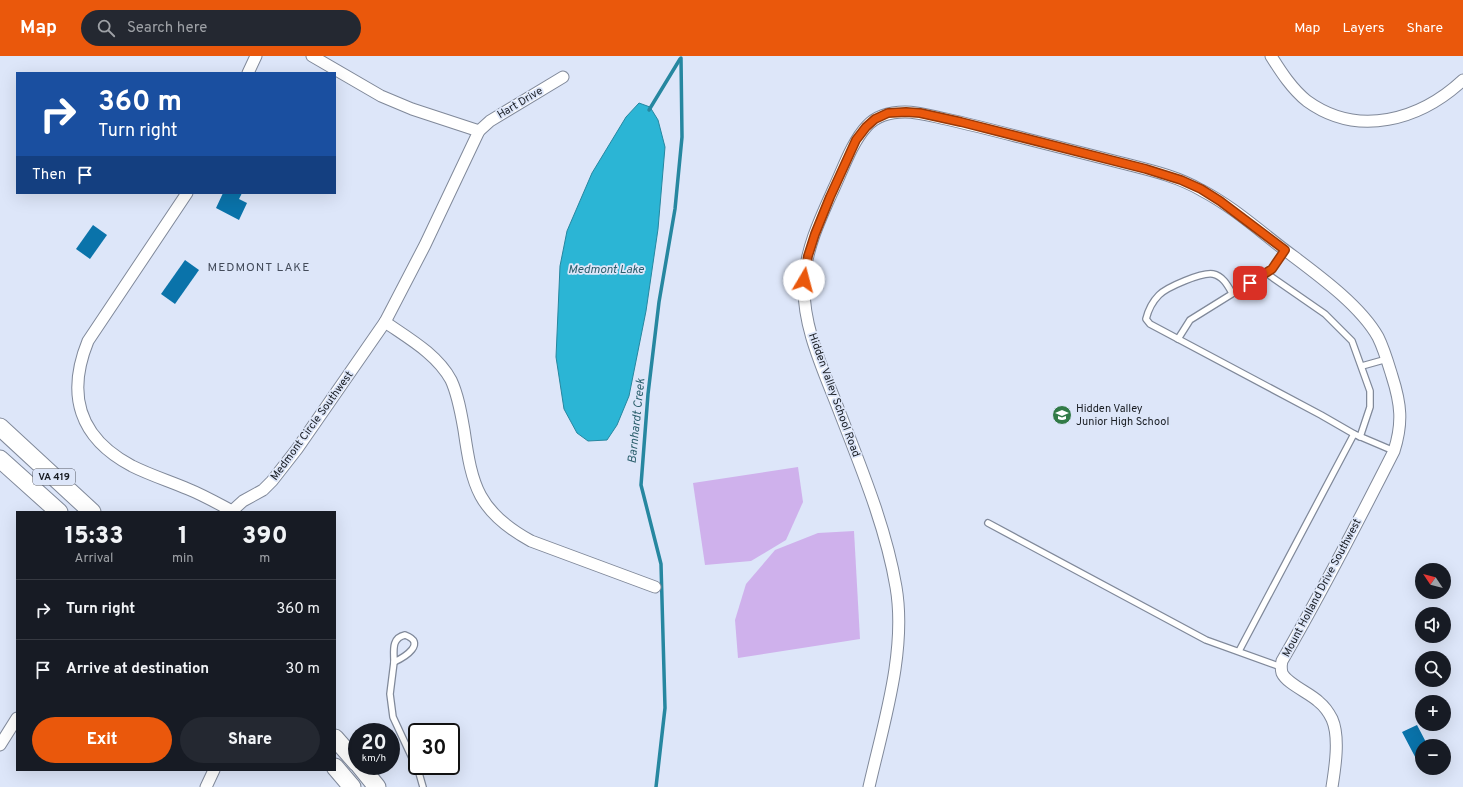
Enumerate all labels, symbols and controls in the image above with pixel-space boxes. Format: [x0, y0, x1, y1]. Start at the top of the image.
search box [81, 10, 361, 46]
text: Map [20, 16, 57, 40]
icon: search [95, 17, 117, 39]
text: Search here [127, 19, 207, 38]
text: Map [1294, 20, 1320, 37]
text: Layers [1342, 20, 1384, 37]
text: Share [1406, 20, 1443, 37]
street label: Hart Drive [495, 84, 545, 122]
text: 360 m [98, 85, 182, 121]
icon: right [32, 88, 84, 140]
text: Turn right [98, 120, 178, 143]
icon: arrive [74, 164, 96, 186]
text: Then [32, 166, 66, 185]
position arrow [783, 259, 825, 301]
district label: MEDMONT LAKE [208, 260, 310, 276]
water label: Medmont Lake [568, 262, 645, 278]
pin [1233, 266, 1267, 300]
icon: arrive [1239, 272, 1261, 294]
street label: Hidden Valley School Road [805, 331, 863, 459]
street label: Medmont Circle Southwest [268, 369, 356, 483]
water label: Barnhardt Creek [625, 377, 650, 464]
place label: Hidden Valley Junior High School [1076, 402, 1169, 429]
school or university icon: Hidden Valley Junior High School [1051, 404, 1073, 426]
road number: VA 419 [33, 469, 75, 485]
street label: Mount Holland Drive Southwest [1279, 516, 1365, 660]
text: 15:33 [64, 522, 124, 552]
text: 1 [178, 522, 188, 552]
text: 390 [242, 522, 288, 552]
text: Arrival [75, 551, 113, 567]
text: min [172, 551, 194, 567]
text: m [259, 551, 270, 567]
north arrow [1415, 563, 1451, 599]
map controls [1415, 563, 1451, 775]
icon: right [32, 599, 54, 621]
text: Turn right [66, 600, 135, 619]
text: 360 m [276, 600, 320, 619]
button: sound [1415, 607, 1451, 643]
button: search [1415, 651, 1451, 687]
icon: arrive [32, 659, 54, 681]
text: Arrive at destination [66, 660, 209, 679]
text: 30 m [285, 660, 320, 679]
button: + [1415, 695, 1451, 731]
button: Exit [32, 717, 172, 763]
button: Share [180, 717, 320, 763]
speed limit sign: 30 [408, 723, 460, 775]
text: 20 [361, 731, 387, 757]
button: − [1415, 739, 1451, 775]
text: km/h [362, 752, 386, 765]

